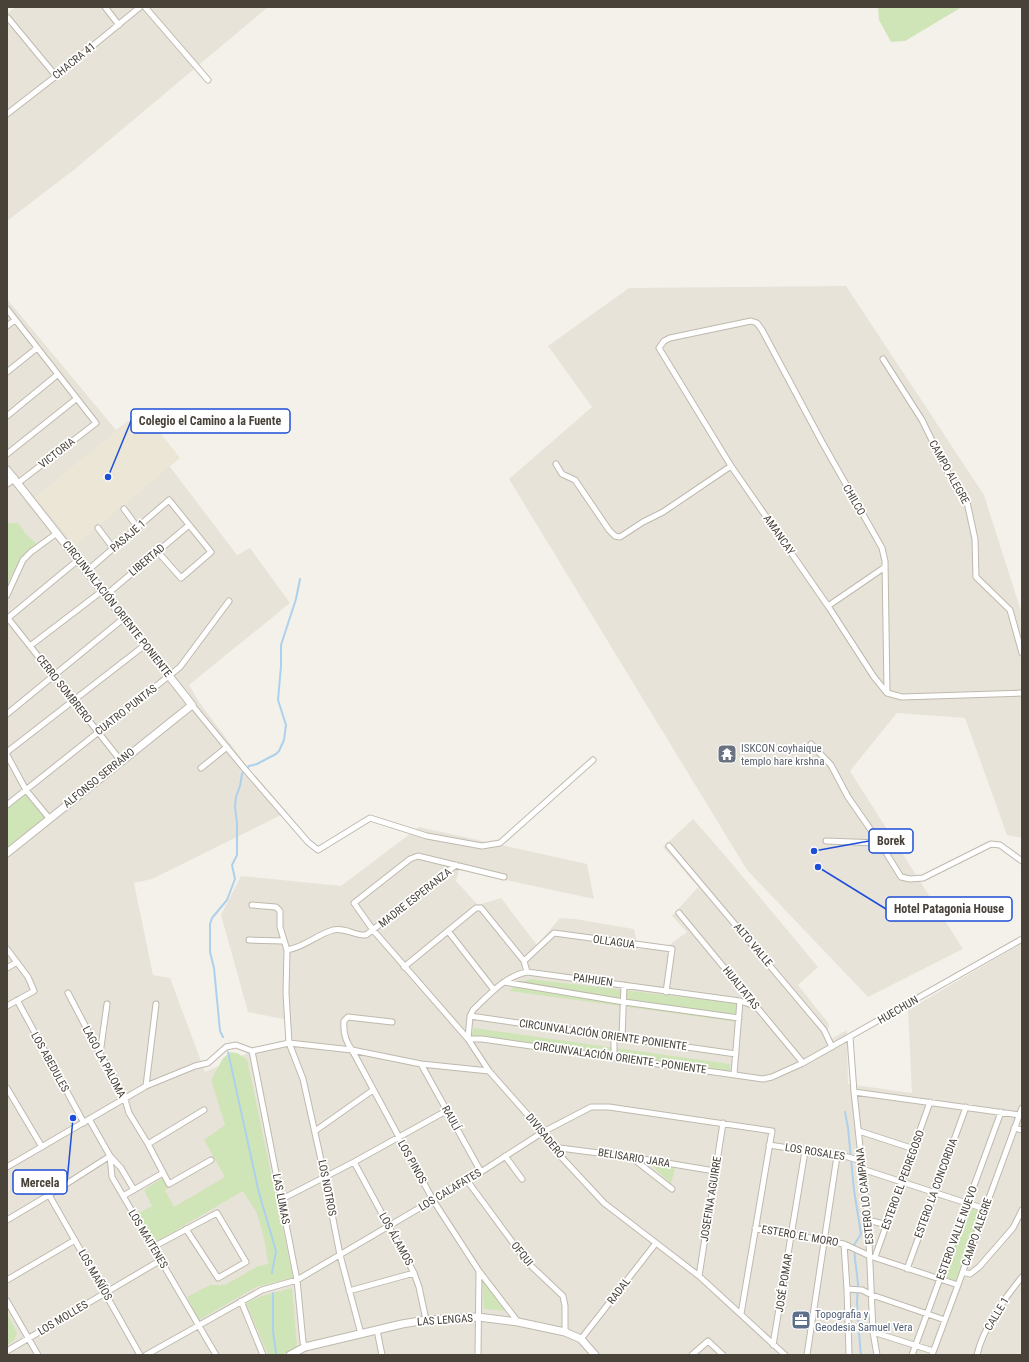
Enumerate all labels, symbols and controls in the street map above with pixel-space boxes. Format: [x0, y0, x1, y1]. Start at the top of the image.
street label: CHACRA 41 [50, 40, 98, 82]
callout: Colegio el Camino a la Fuente [131, 409, 290, 433]
text: Colegio el Camino a la Fuente [139, 414, 281, 428]
street label: VICTORIA [36, 434, 78, 471]
street label: CAMPO ALEGRE [926, 438, 972, 507]
street label: CHILCO [840, 482, 868, 518]
street label: AMANCAY [761, 513, 798, 558]
street label: PASAJE 1 [108, 517, 148, 555]
street label: CIRCUNVALACIÓN ORIENTE PONIENTE [60, 538, 175, 680]
street label: LIBERTAD [126, 541, 168, 579]
street label: CERRO SOMBRERO [33, 652, 95, 726]
street label: CUATRO PUNTAS [92, 682, 160, 738]
place label: ISKCON coyhaique templo hare krshna [741, 742, 824, 768]
temple icon: ISKCON coyhaique templo hare krshna [716, 743, 738, 765]
street label: ALFONSO SERRANO [61, 745, 137, 811]
callout: Borek [869, 829, 913, 853]
text: Borek [877, 834, 905, 848]
street label: MADRE ESPERANZA [376, 865, 454, 930]
callout: Hotel Patagonia House [886, 897, 1012, 921]
text: Hotel Patagonia House [894, 902, 1004, 916]
street label: ALTO VALLE [731, 921, 775, 970]
street label: OLLAGUA [592, 933, 637, 951]
street label: HUALTATAS [720, 964, 762, 1012]
street label: PAIHUEN [572, 971, 614, 989]
street label: HUECHUN [875, 993, 921, 1027]
street label: CIRCUNVALACIÓN ORIENTE PONIENTE [518, 1017, 688, 1053]
street label: LAGO LA PALOMA [80, 1024, 129, 1101]
street label: LOS ABEDULES [28, 1030, 72, 1094]
street label: CIRCUNVALACIÓN ORIENTE - PONIENTE [533, 1039, 708, 1077]
street label: RAULÍ [439, 1103, 464, 1134]
street label: DIVISADERO [523, 1111, 567, 1161]
street label: ESTERO EL PEDREGOSO [879, 1128, 927, 1232]
street label: ESTERO LA CONCORDIA [912, 1136, 960, 1240]
street label: LOS PINOS [395, 1138, 429, 1186]
street label: LOS ROSALES [784, 1141, 846, 1163]
street label: BELISARIO JARA [597, 1146, 672, 1170]
street label: ESTERO LO CAMPANA [853, 1146, 877, 1245]
street label: JOSEFINA AGUIRRE [698, 1155, 724, 1242]
street label: LOS NOTROS [315, 1159, 339, 1217]
street label: LOS CALAFATES [416, 1166, 484, 1214]
callout: Mercela [13, 1170, 67, 1194]
street label: LAS LUMAS [270, 1172, 292, 1226]
text: Mercela [21, 1176, 60, 1190]
street label: ESTERO VALLE NUEVO [934, 1184, 980, 1282]
street label: CAMPO ALEGRE [959, 1196, 995, 1268]
street label: LOS MAITENES [125, 1207, 171, 1271]
street label: LOS ÁLAMOS [376, 1210, 416, 1268]
street label: ESTERO EL MORO [760, 1223, 840, 1249]
street label: OFQUI [508, 1239, 536, 1269]
street label: LOS MAÑÍOS [75, 1247, 115, 1303]
street label: JOSÉ POMAR [773, 1253, 795, 1313]
street label: RADAL [605, 1275, 633, 1307]
street label: CALLE 1 [982, 1295, 1012, 1333]
street label: LOS MOLLES [36, 1298, 91, 1338]
place label: Topografia y Geodesia Samuel Vera [815, 1308, 912, 1334]
office icon: Topografia y Geodesia Samuel Vera [790, 1309, 812, 1331]
street label: LAS LENGAS [417, 1312, 474, 1328]

